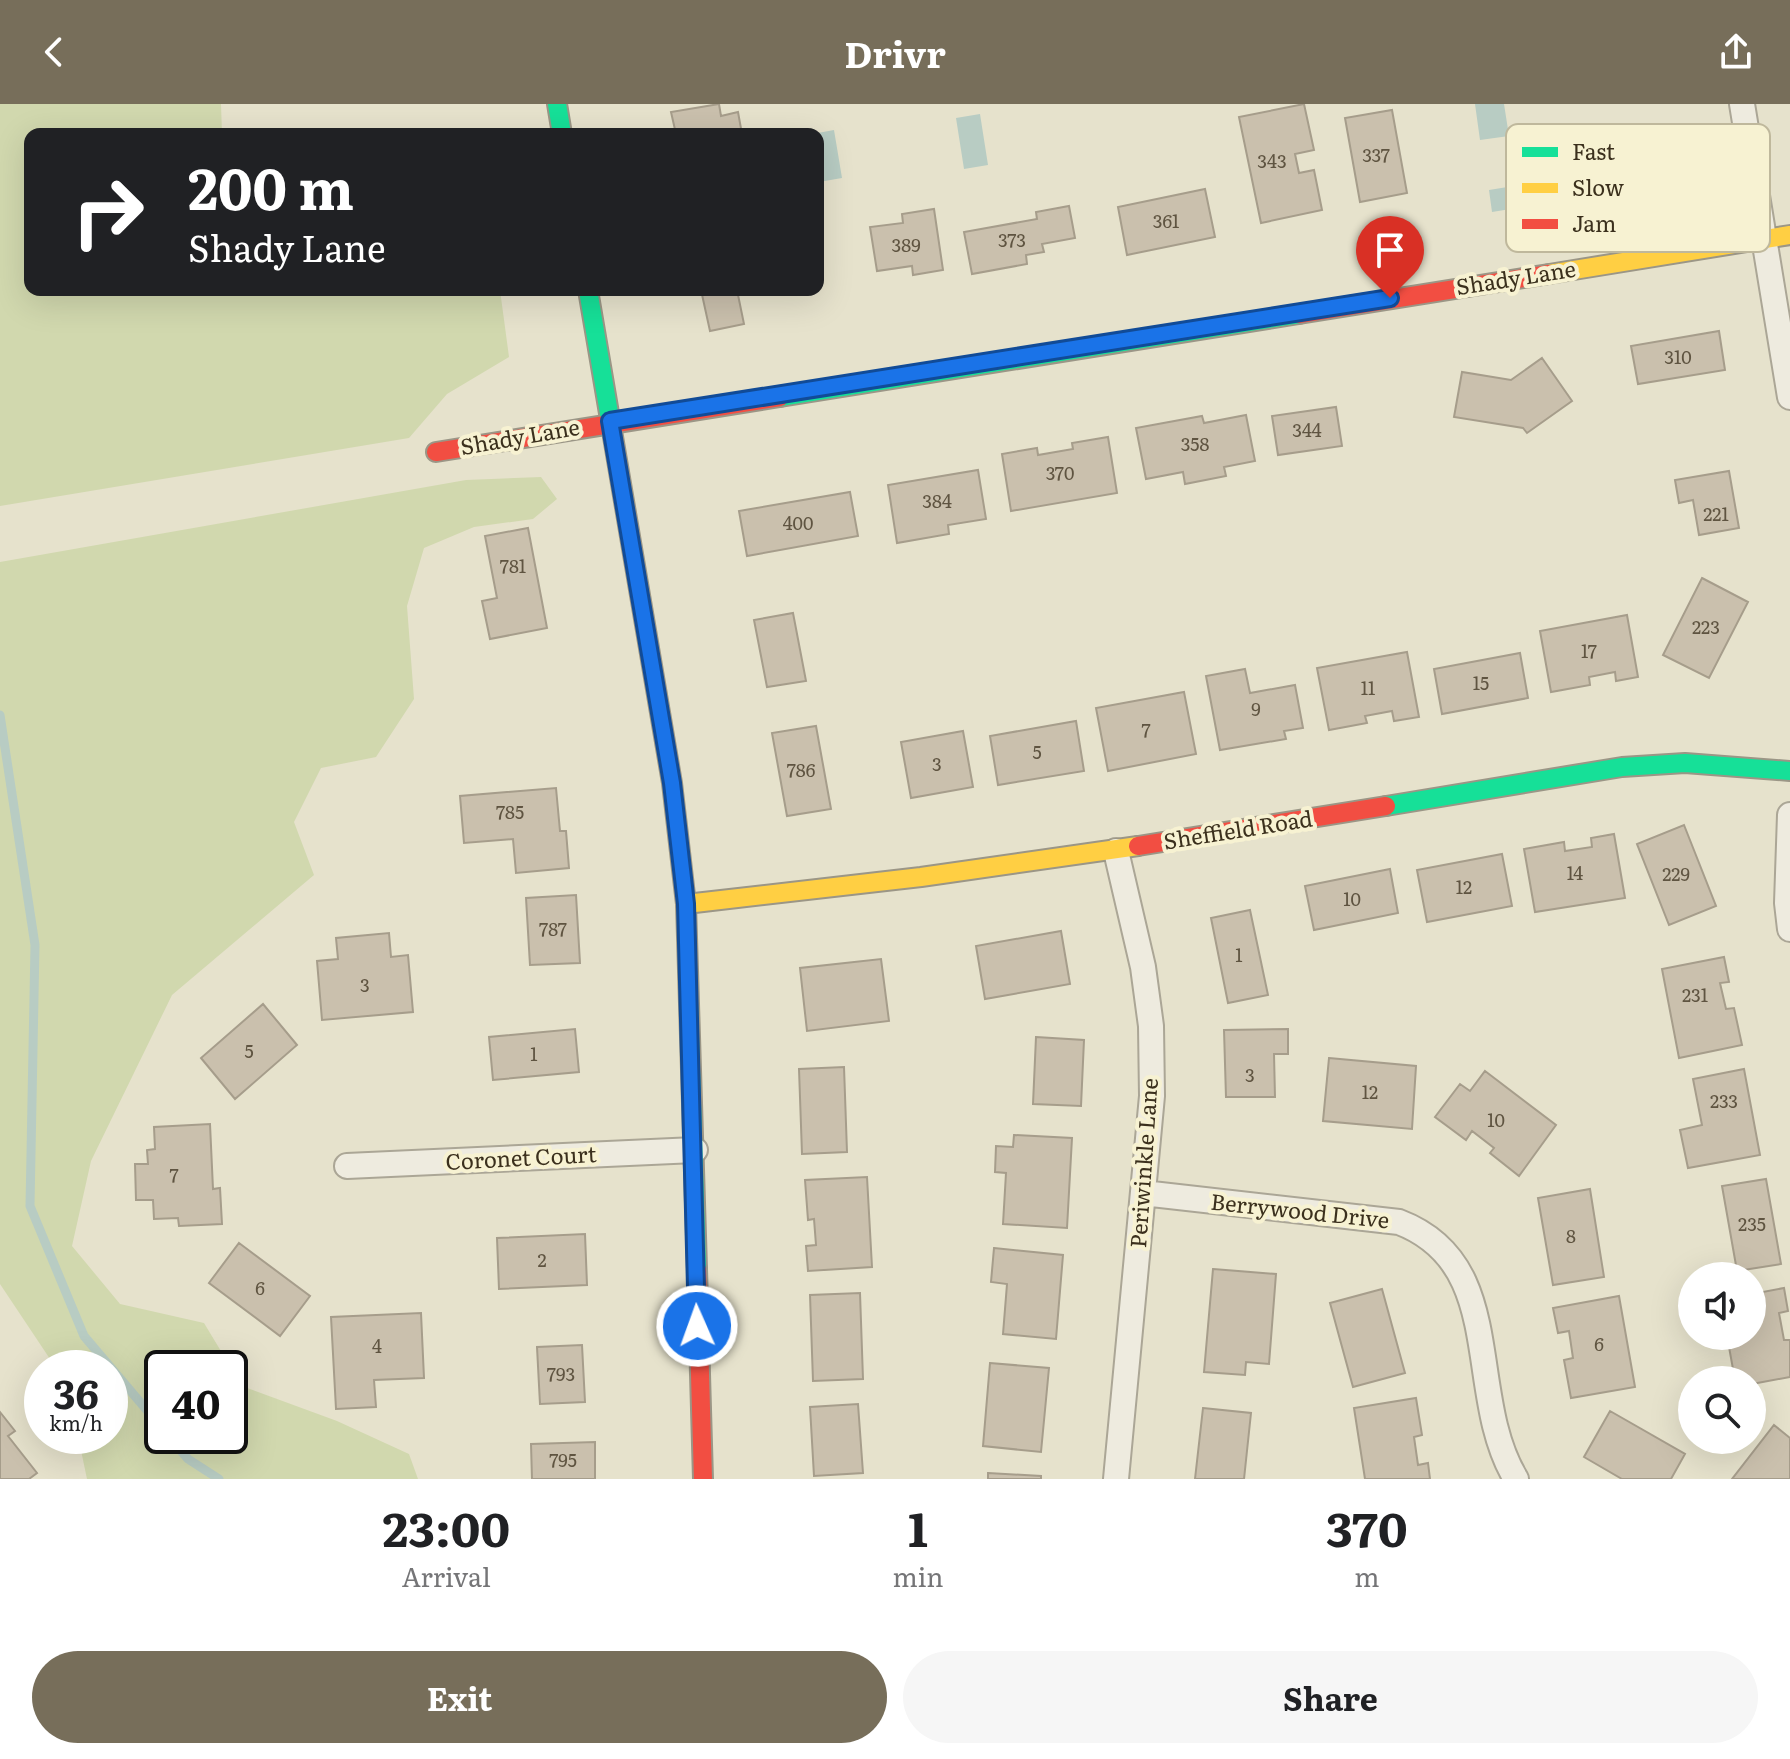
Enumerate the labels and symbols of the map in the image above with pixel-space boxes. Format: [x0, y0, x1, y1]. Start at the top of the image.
legend [1506, 124, 1770, 252]
text: Fast [1572, 134, 1615, 167]
house number: 337 [1362, 141, 1390, 168]
house number: 343 [1257, 147, 1287, 174]
text: Slow [1572, 170, 1624, 203]
text: Jam [1572, 206, 1616, 239]
house number: 361 [1153, 207, 1179, 234]
pin [1356, 216, 1424, 298]
house number: 373 [998, 226, 1026, 253]
house number: 389 [891, 231, 921, 258]
street label: Shady Lane [1454, 251, 1578, 302]
house number: 310 [1664, 343, 1692, 370]
street label: Shady Lane [457, 409, 582, 462]
house number: 344 [1292, 416, 1322, 443]
house number: 358 [1181, 430, 1209, 457]
house number: 370 [1046, 459, 1074, 486]
house number: 384 [922, 487, 952, 514]
house number: 221 [1703, 500, 1729, 527]
house number: 400 [783, 509, 813, 536]
house number: 781 [500, 552, 526, 579]
house number: 223 [1692, 613, 1720, 640]
house number: 17 [1581, 637, 1597, 664]
house number: 15 [1473, 669, 1489, 696]
house number: 11 [1361, 674, 1375, 701]
house number: 9 [1251, 695, 1261, 722]
house number: 7 [1141, 716, 1151, 743]
house number: 5 [1032, 738, 1042, 765]
house number: 3 [932, 750, 942, 777]
house number: 786 [787, 756, 816, 783]
house number: 785 [496, 798, 524, 825]
street label: Sheffield Road [1161, 800, 1315, 857]
house number: 14 [1567, 859, 1583, 886]
house number: 229 [1662, 860, 1690, 887]
house number: 12 [1456, 873, 1472, 900]
house number: 10 [1343, 885, 1361, 912]
house number: 787 [539, 915, 567, 942]
house number: 1 [1235, 941, 1243, 968]
house number: 3 [360, 971, 370, 998]
house number: 231 [1682, 981, 1708, 1008]
house number: 5 [244, 1037, 254, 1064]
house number: 1 [530, 1040, 538, 1067]
house number: 3 [1245, 1061, 1255, 1088]
street label: Periwinkle Lane [1120, 1077, 1165, 1249]
house number: 12 [1362, 1078, 1378, 1105]
house number: 233 [1710, 1087, 1738, 1114]
house number: 10 [1487, 1106, 1505, 1133]
street label: Coronet Court [445, 1136, 597, 1177]
house number: 7 [169, 1161, 179, 1188]
street label: Berrywood Drive [1209, 1184, 1391, 1235]
house number: 235 [1738, 1210, 1766, 1237]
house number: 8 [1566, 1222, 1576, 1249]
house number: 2 [537, 1246, 547, 1273]
house number: 6 [255, 1274, 265, 1301]
position arrow [655, 1284, 739, 1368]
house number: 6 [1594, 1330, 1604, 1357]
house number: 4 [372, 1332, 382, 1359]
speed limit sign: 40 [144, 1350, 248, 1454]
house number: 793 [547, 1360, 575, 1387]
house number: 795 [549, 1446, 577, 1473]

